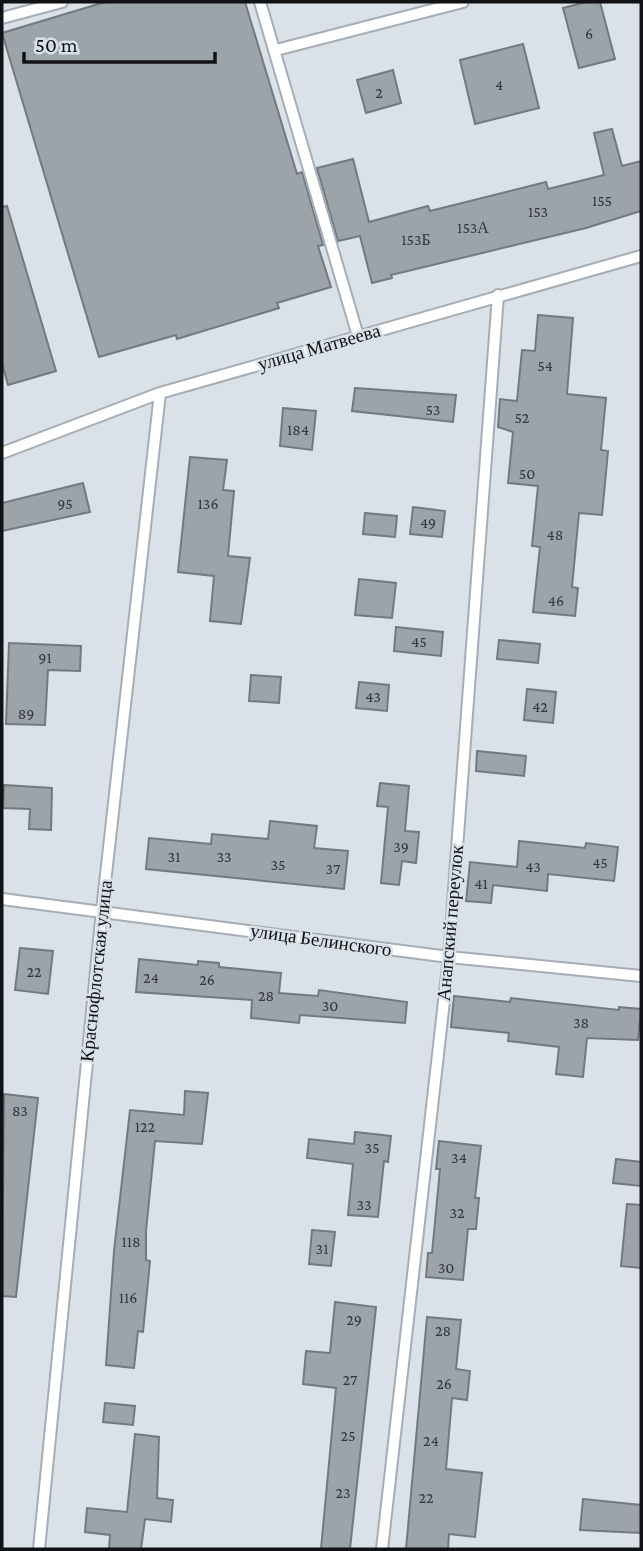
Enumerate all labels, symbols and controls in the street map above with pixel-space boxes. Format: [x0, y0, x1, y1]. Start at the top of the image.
scale bar [24, 21, 215, 65]
house number: 6 [585, 25, 593, 42]
text: 50 m [35, 33, 78, 57]
house number: 4 [495, 76, 503, 93]
house number: 2 [375, 84, 383, 101]
house number: 155 [592, 192, 612, 209]
house number: 153 [528, 203, 548, 220]
house number: 153А [457, 219, 489, 236]
house number: 153Б [401, 231, 431, 248]
street label: улица Матвеева [255, 319, 383, 375]
house number: 54 [537, 357, 553, 374]
house number: 53 [426, 401, 440, 418]
house number: 52 [515, 409, 530, 426]
house number: 184 [287, 421, 309, 438]
house number: 50 [519, 465, 535, 482]
house number: 95 [57, 495, 73, 512]
house number: 136 [197, 495, 219, 512]
house number: 49 [420, 514, 436, 531]
house number: 48 [547, 526, 563, 543]
house number: 46 [548, 592, 564, 609]
house number: 45 [411, 633, 427, 650]
house number: 91 [38, 649, 52, 666]
house number: 43 [365, 688, 381, 705]
house number: 42 [532, 698, 548, 715]
house number: 89 [18, 705, 34, 722]
house number: 39 [393, 838, 409, 855]
street label: Анапский переулок [433, 843, 467, 1002]
house number: 31 [168, 848, 180, 865]
house number: 33 [216, 848, 232, 865]
house number: 45 [592, 854, 608, 871]
house number: 35 [270, 856, 286, 873]
house number: 43 [525, 858, 541, 875]
house number: 37 [326, 860, 341, 877]
house number: 41 [474, 875, 488, 892]
street label: Краснофлотская улица [76, 878, 116, 1063]
street label: улица Белинского [249, 920, 393, 960]
house number: 22 [26, 963, 42, 980]
house number: 24 [143, 969, 159, 986]
house number: 26 [199, 971, 215, 988]
house number: 28 [258, 987, 274, 1004]
house number: 30 [322, 997, 338, 1014]
house number: 38 [573, 1014, 589, 1031]
house number: 83 [12, 1102, 28, 1119]
house number: 122 [135, 1118, 156, 1135]
house number: 35 [364, 1139, 380, 1156]
house number: 34 [451, 1149, 467, 1166]
house number: 33 [356, 1196, 372, 1213]
house number: 32 [449, 1204, 465, 1221]
house number: 118 [121, 1233, 141, 1250]
house number: 31 [316, 1240, 328, 1257]
house number: 30 [438, 1259, 454, 1276]
house number: 116 [119, 1289, 137, 1306]
house number: 29 [346, 1311, 362, 1328]
house number: 28 [435, 1322, 451, 1339]
house number: 27 [343, 1371, 358, 1388]
house number: 26 [436, 1375, 452, 1392]
house number: 25 [340, 1427, 356, 1444]
house number: 24 [423, 1432, 439, 1449]
house number: 23 [335, 1484, 351, 1501]
house number: 22 [418, 1489, 434, 1506]

